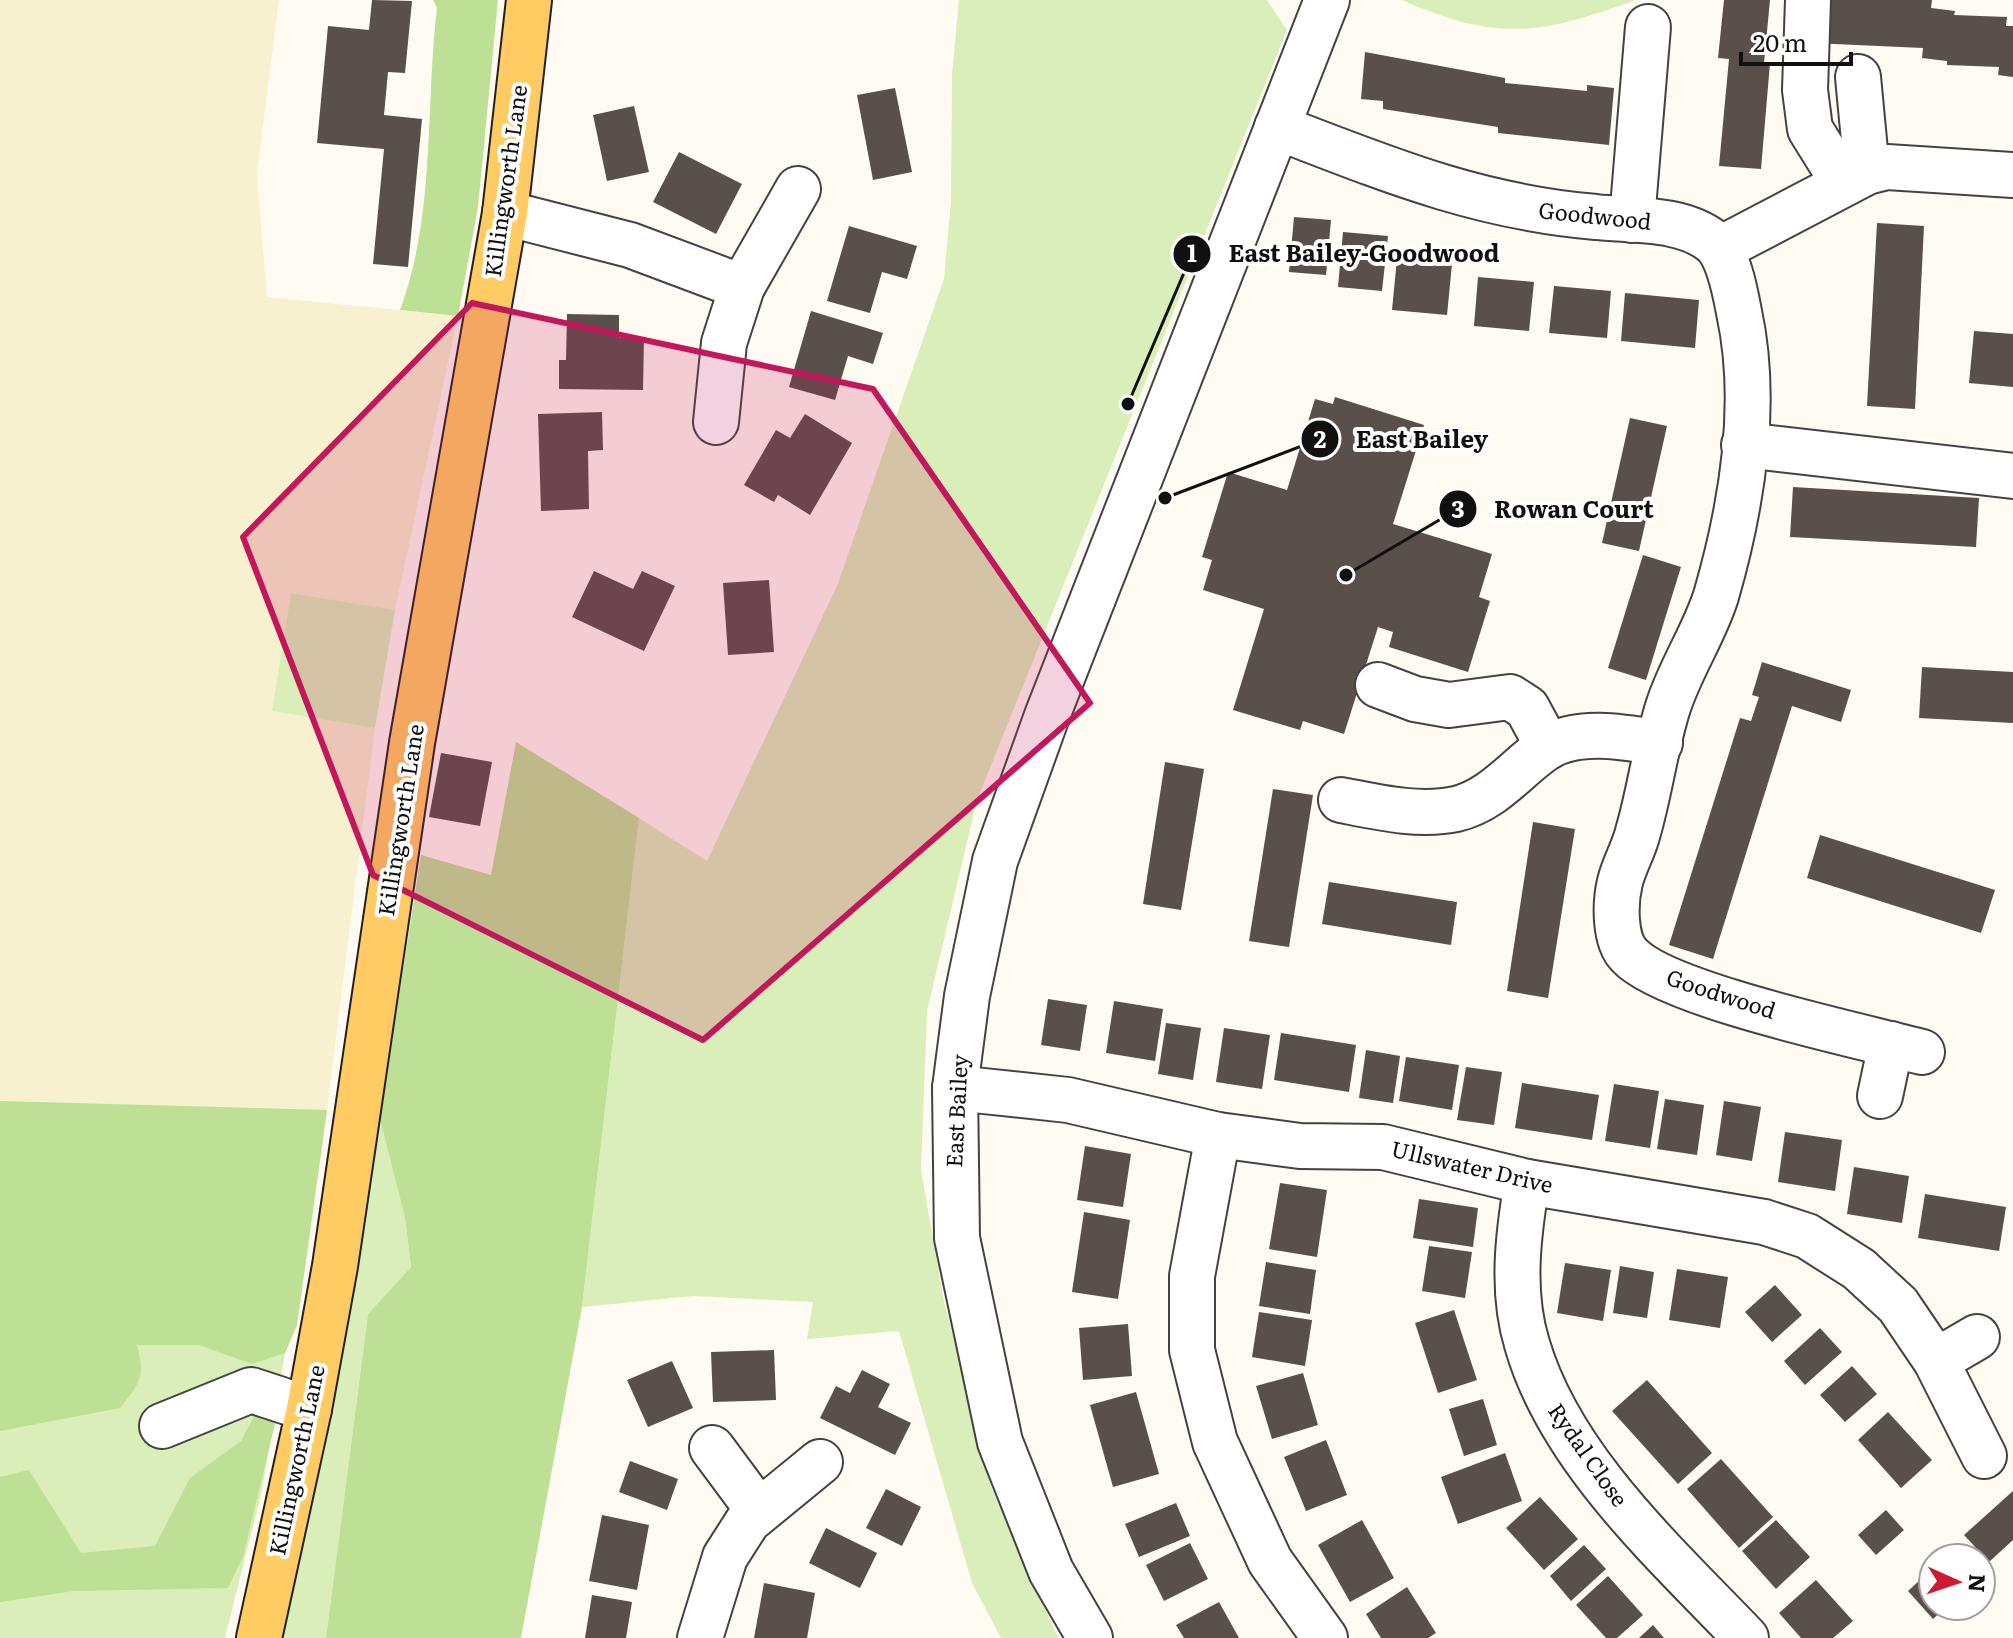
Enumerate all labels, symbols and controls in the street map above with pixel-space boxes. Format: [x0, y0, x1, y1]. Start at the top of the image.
scale bar [1741, 16, 1851, 66]
text: 20 m [1753, 24, 1807, 59]
street label: Killingworth Lane [475, 83, 534, 279]
street label: Goodwood [1537, 192, 1653, 237]
callout: East Bailey-Goodwood [1172, 230, 1515, 278]
text: 1 [1187, 234, 1197, 269]
text: East Bailey-Goodwood [1229, 234, 1500, 269]
callout: East Bailey [1300, 415, 1505, 463]
text: 2 [1314, 420, 1327, 455]
text: East Bailey [1356, 420, 1489, 455]
callout: Rowan Court [1438, 485, 1670, 533]
text: 3 [1451, 490, 1465, 525]
text: Rowan Court [1494, 490, 1654, 525]
street label: Killingworth Lane [368, 721, 431, 918]
street label: Goodwood [1662, 959, 1780, 1026]
street label: East Bailey [936, 1053, 975, 1168]
street label: Ullswater Drive [1388, 1131, 1556, 1200]
street label: Killingworth Lane [259, 1361, 332, 1558]
street label: Rydal Close [1541, 1396, 1637, 1513]
north arrow [1917, 1542, 1997, 1622]
text: N [1962, 1573, 1995, 1593]

